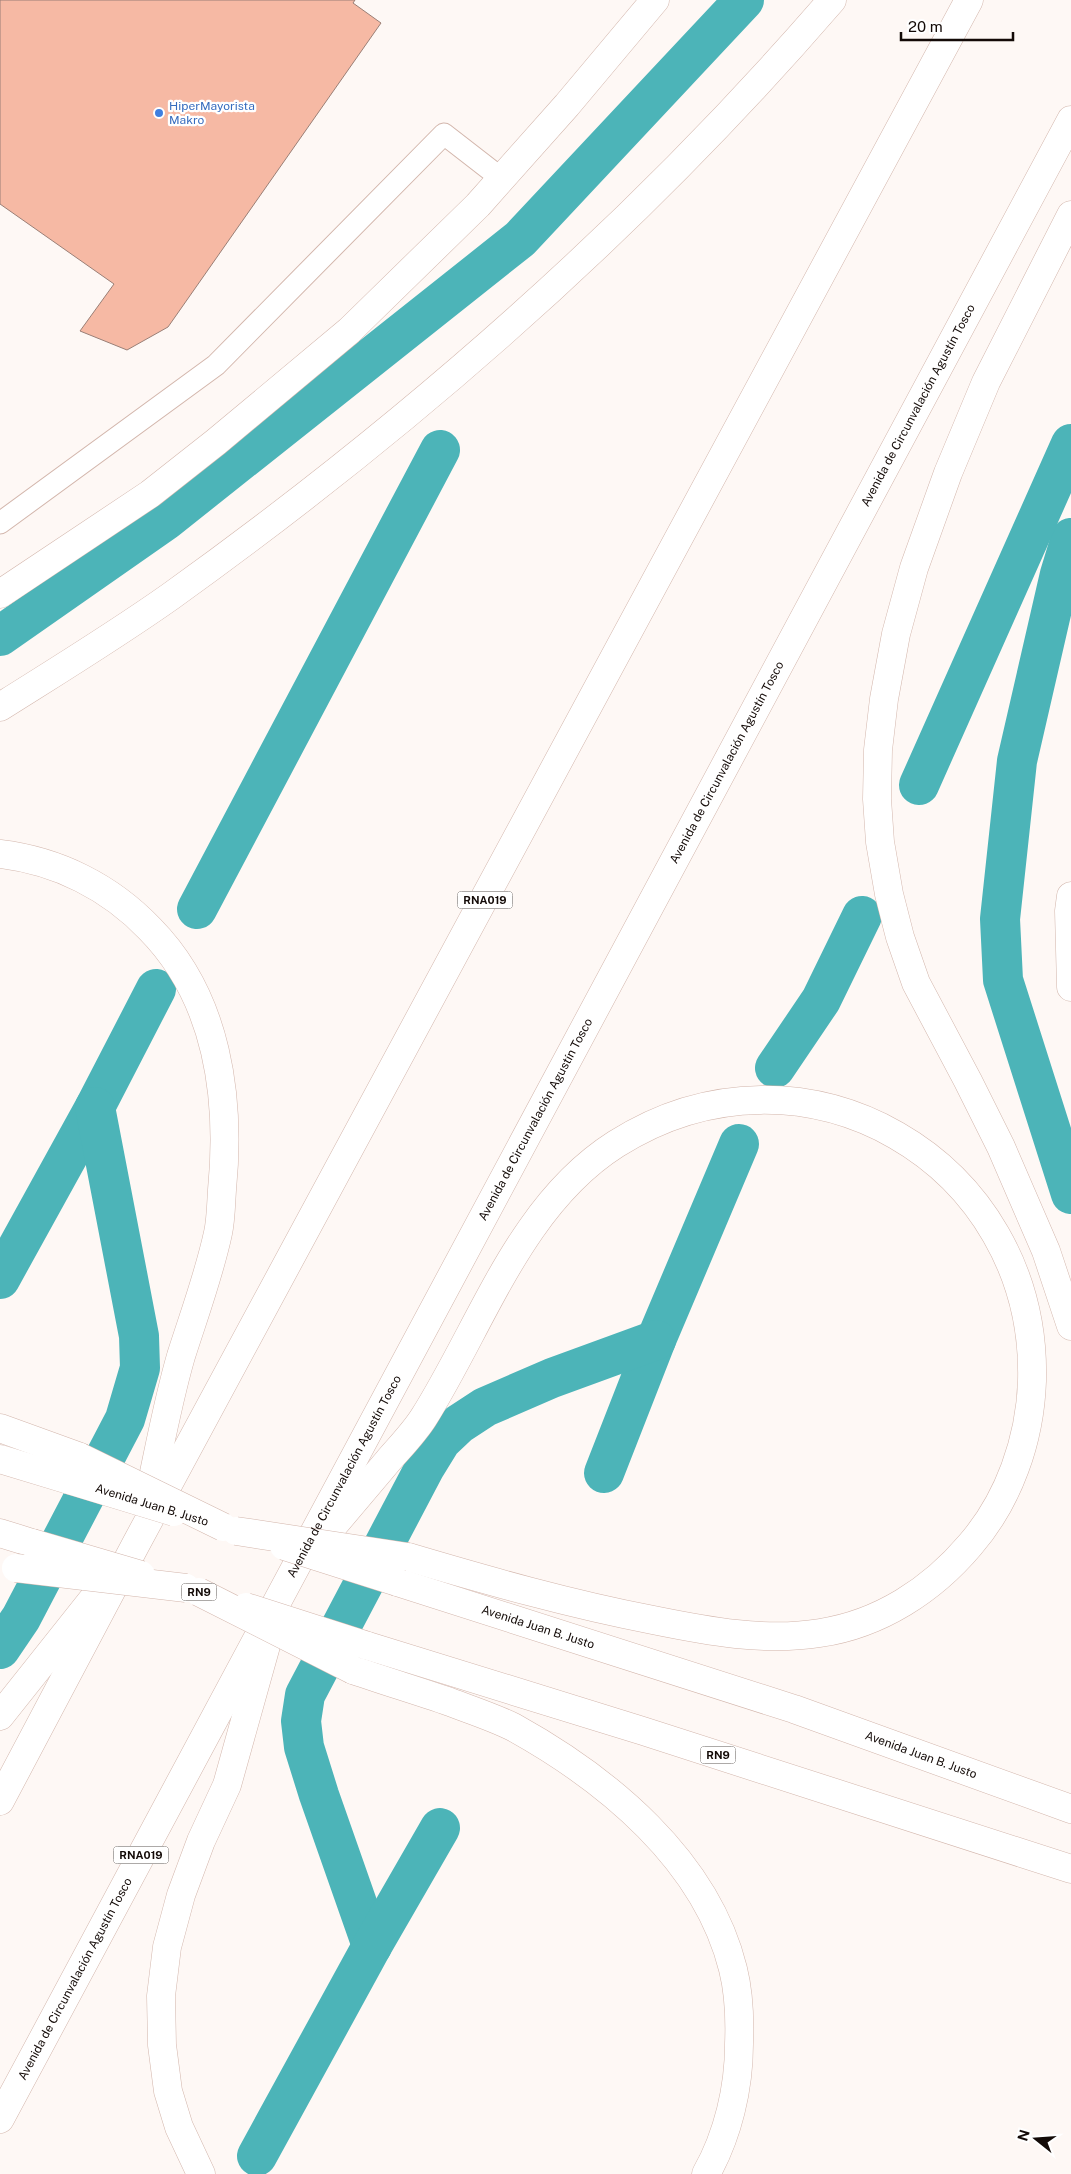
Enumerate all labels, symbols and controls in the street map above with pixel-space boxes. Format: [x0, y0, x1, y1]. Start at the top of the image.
scale bar [901, 10, 1014, 42]
text: 20 m [908, 18, 943, 35]
place label: HiperMayorista Makro [169, 99, 255, 127]
marker: HiperMayorista Makro [153, 107, 165, 119]
street label: Avenida de Circunvalación Agustín Tosco [858, 302, 978, 509]
street label: Avenida de Circunvalación Agustín Tosco [667, 659, 787, 866]
road number: RNA019 [458, 892, 512, 908]
street label: Avenida de Circunvalación Agustín Tosco [476, 1016, 596, 1223]
street label: Avenida de Circunvalación Agustín Tosco [284, 1373, 404, 1580]
street label: Avenida Juan B. Justo [94, 1481, 211, 1529]
road number: RN9 [182, 1584, 216, 1600]
street label: Avenida Juan B. Justo [480, 1602, 596, 1652]
street label: Avenida Juan B. Justo [863, 1728, 979, 1782]
road number: RN9 [700, 1746, 736, 1764]
road number: RNA019 [114, 1846, 168, 1864]
street label: Avenida de Circunvalación Agustín Tosco [15, 1875, 135, 2082]
north arrow [1011, 2114, 1061, 2164]
text: N [1014, 2128, 1033, 2143]

